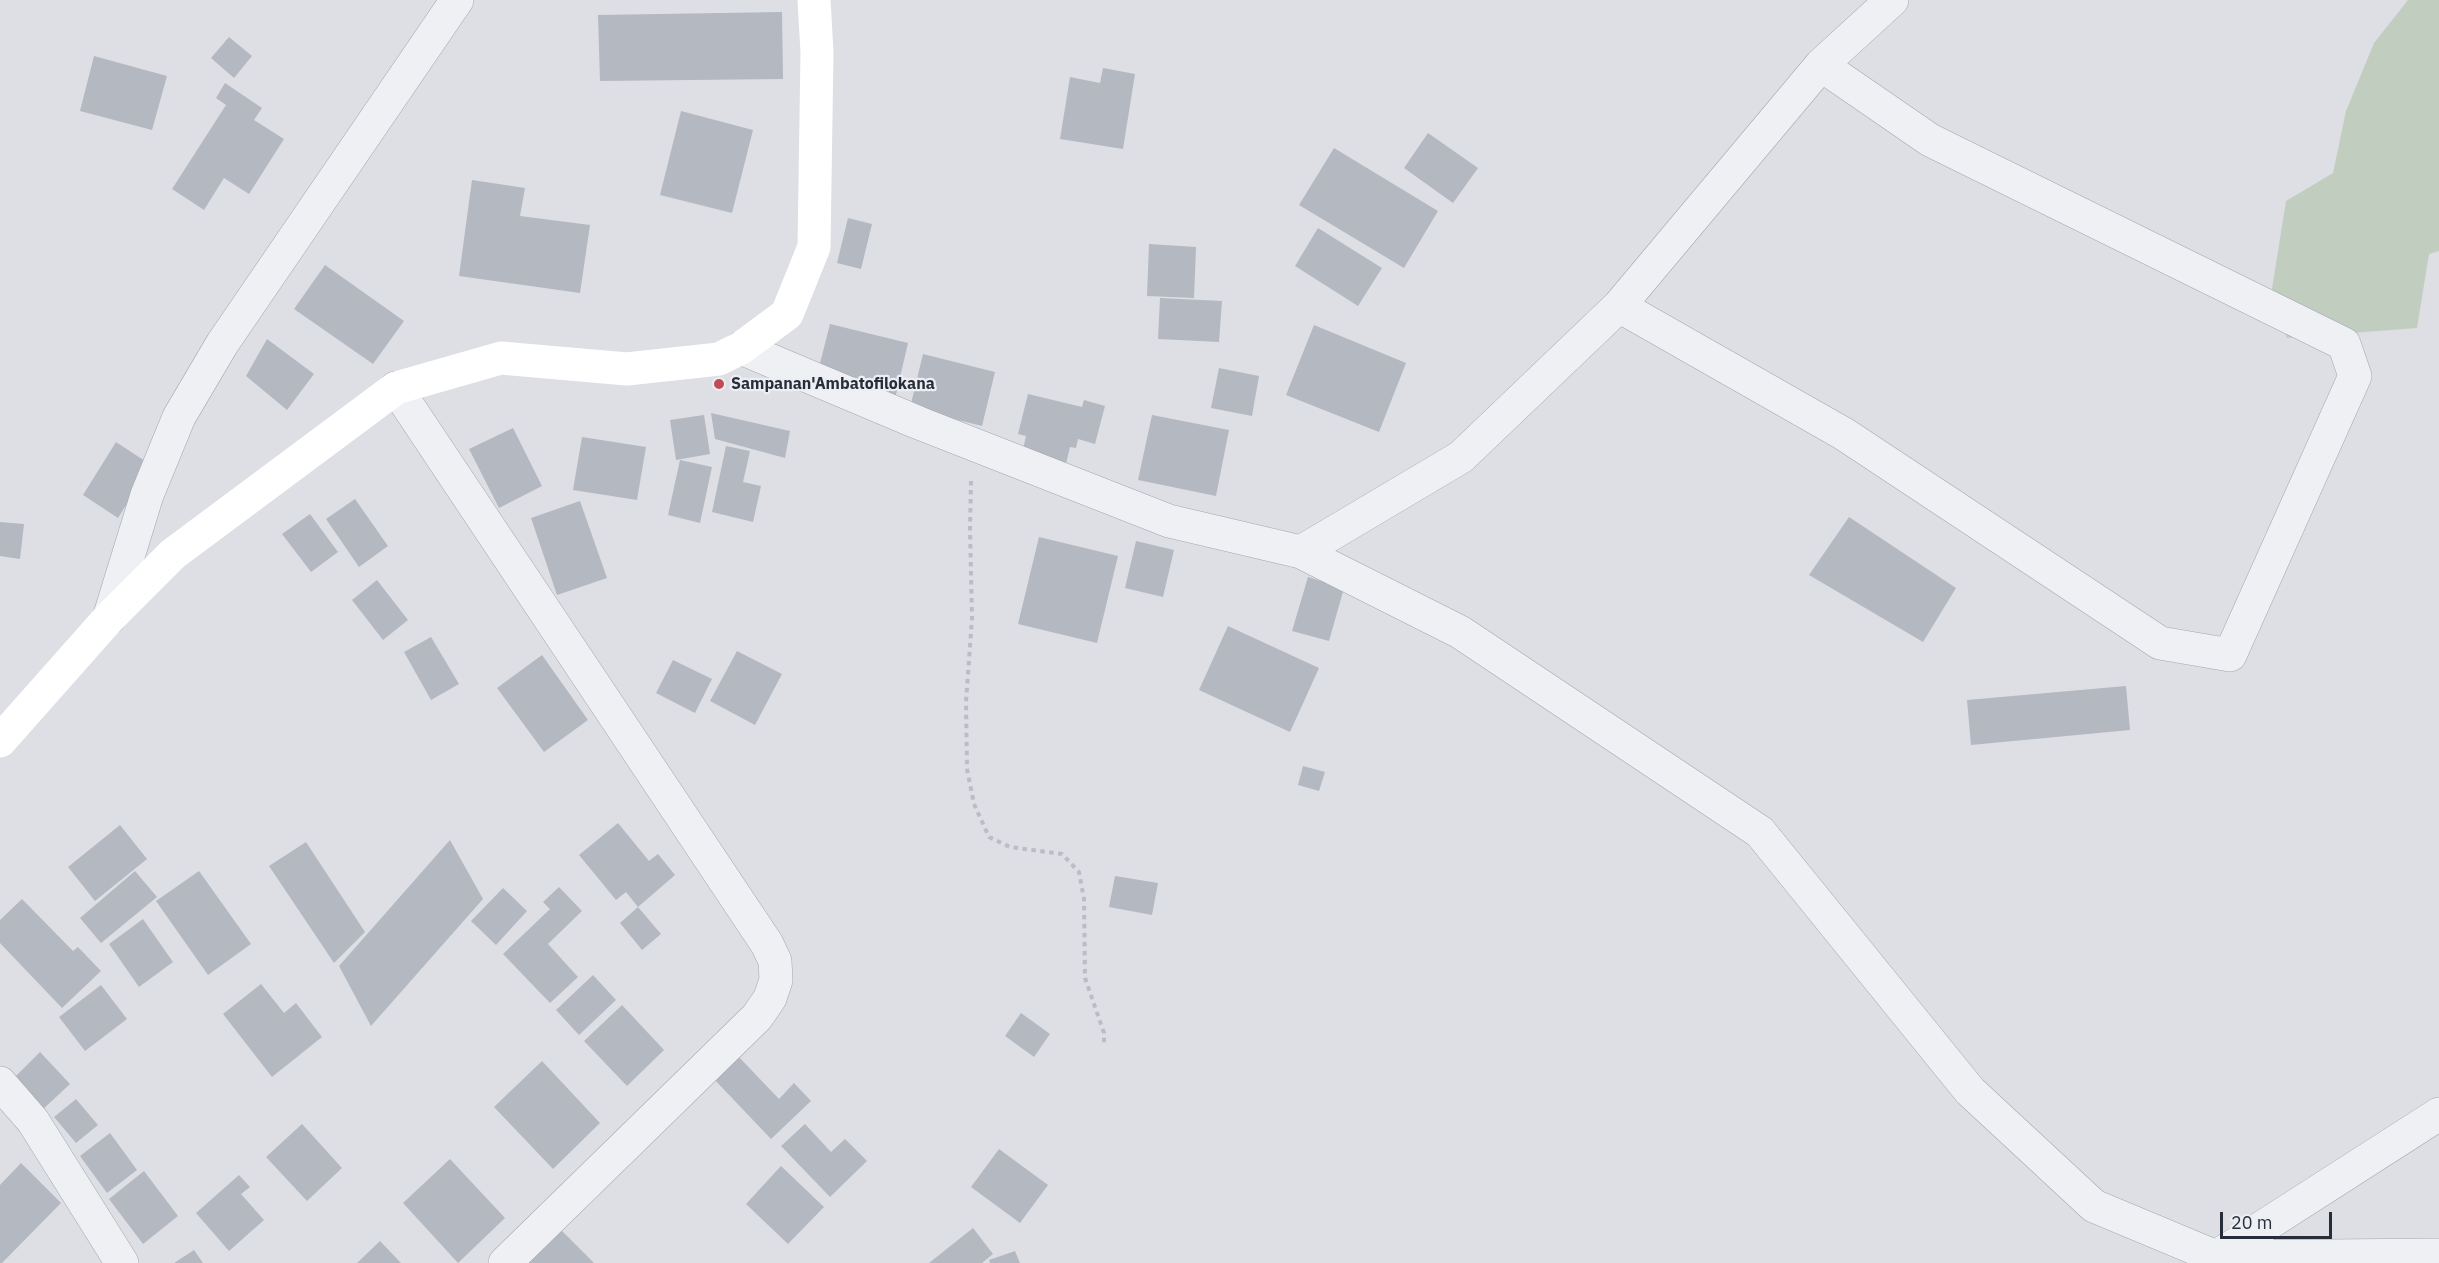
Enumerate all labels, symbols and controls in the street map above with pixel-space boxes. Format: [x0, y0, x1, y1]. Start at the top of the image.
place label: Sampanan'Ambatofilokana [731, 374, 935, 394]
marker: Sampanan'Ambatofilokana [712, 377, 726, 391]
scale bar [2223, 1200, 2336, 1238]
text: 20 m [2231, 1211, 2273, 1234]

